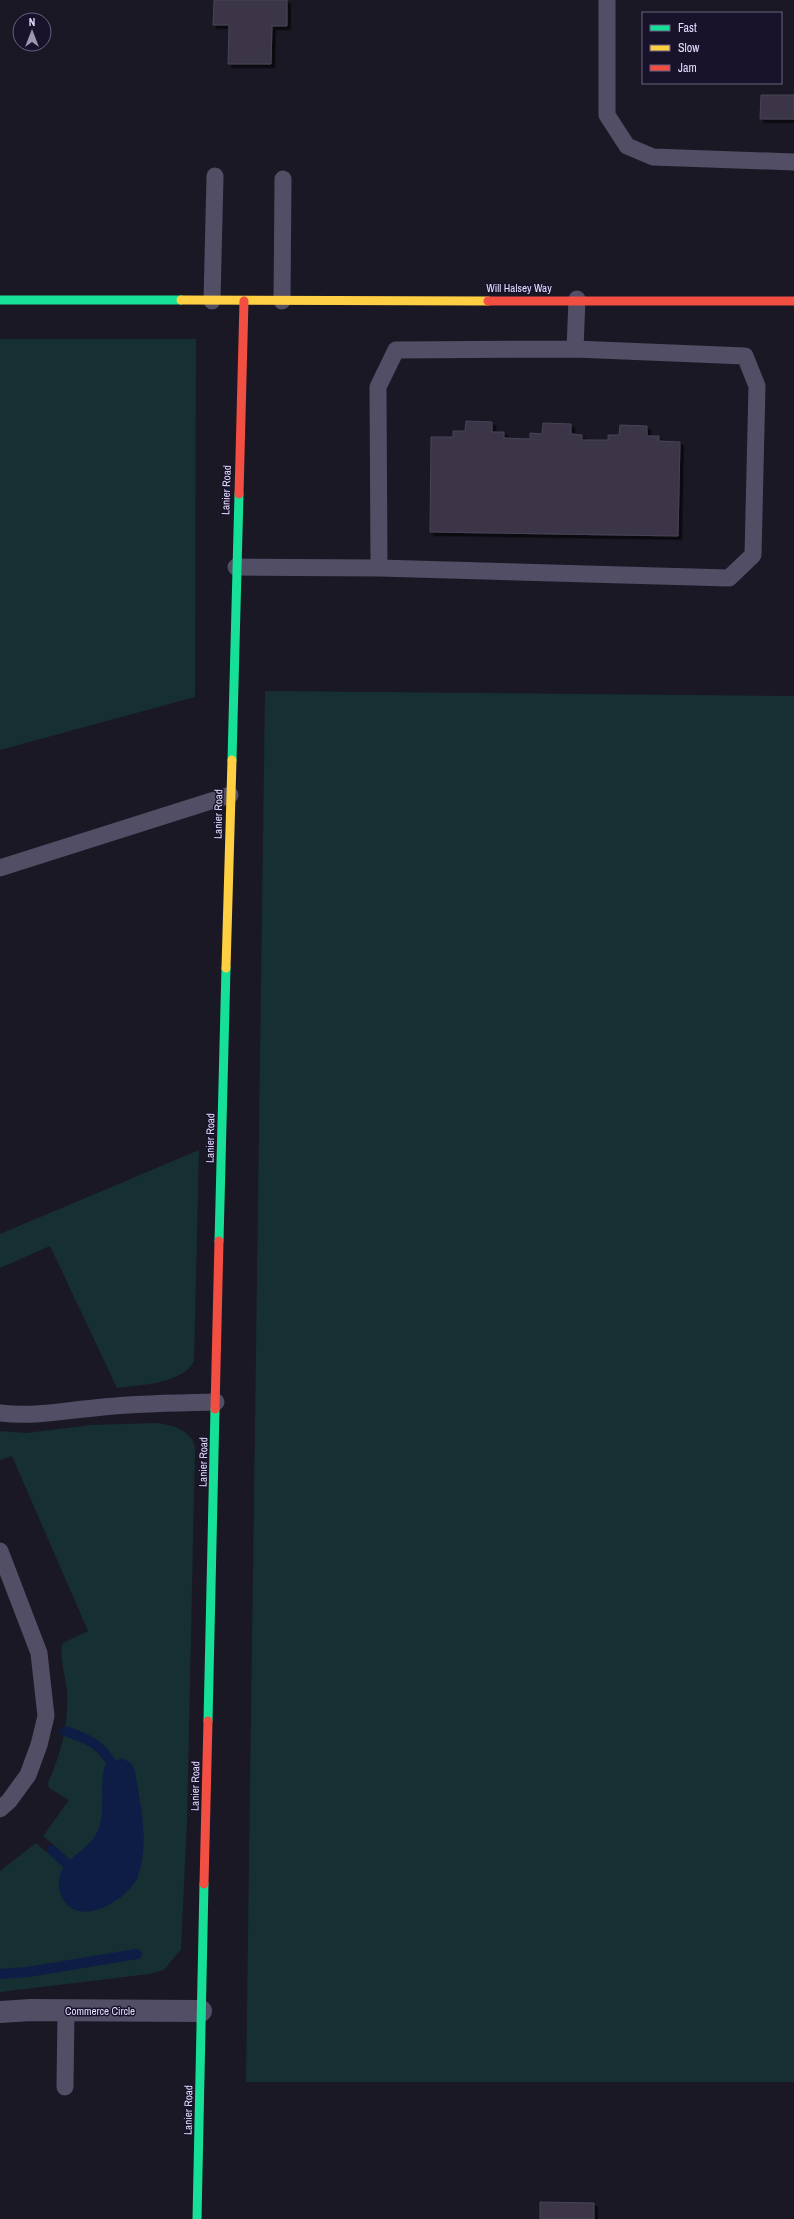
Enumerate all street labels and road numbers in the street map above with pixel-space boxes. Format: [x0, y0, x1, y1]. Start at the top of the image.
street label: Will Halsey Way [486, 281, 552, 295]
street label: Lanier Road [218, 465, 234, 515]
street label: Lanier Road [211, 789, 225, 839]
street label: Lanier Road [203, 1113, 217, 1163]
street label: Lanier Road [196, 1437, 210, 1487]
street label: Lanier Road [188, 1761, 202, 1811]
street label: Commerce Circle [65, 2004, 135, 2018]
street label: Lanier Road [181, 2085, 195, 2135]

